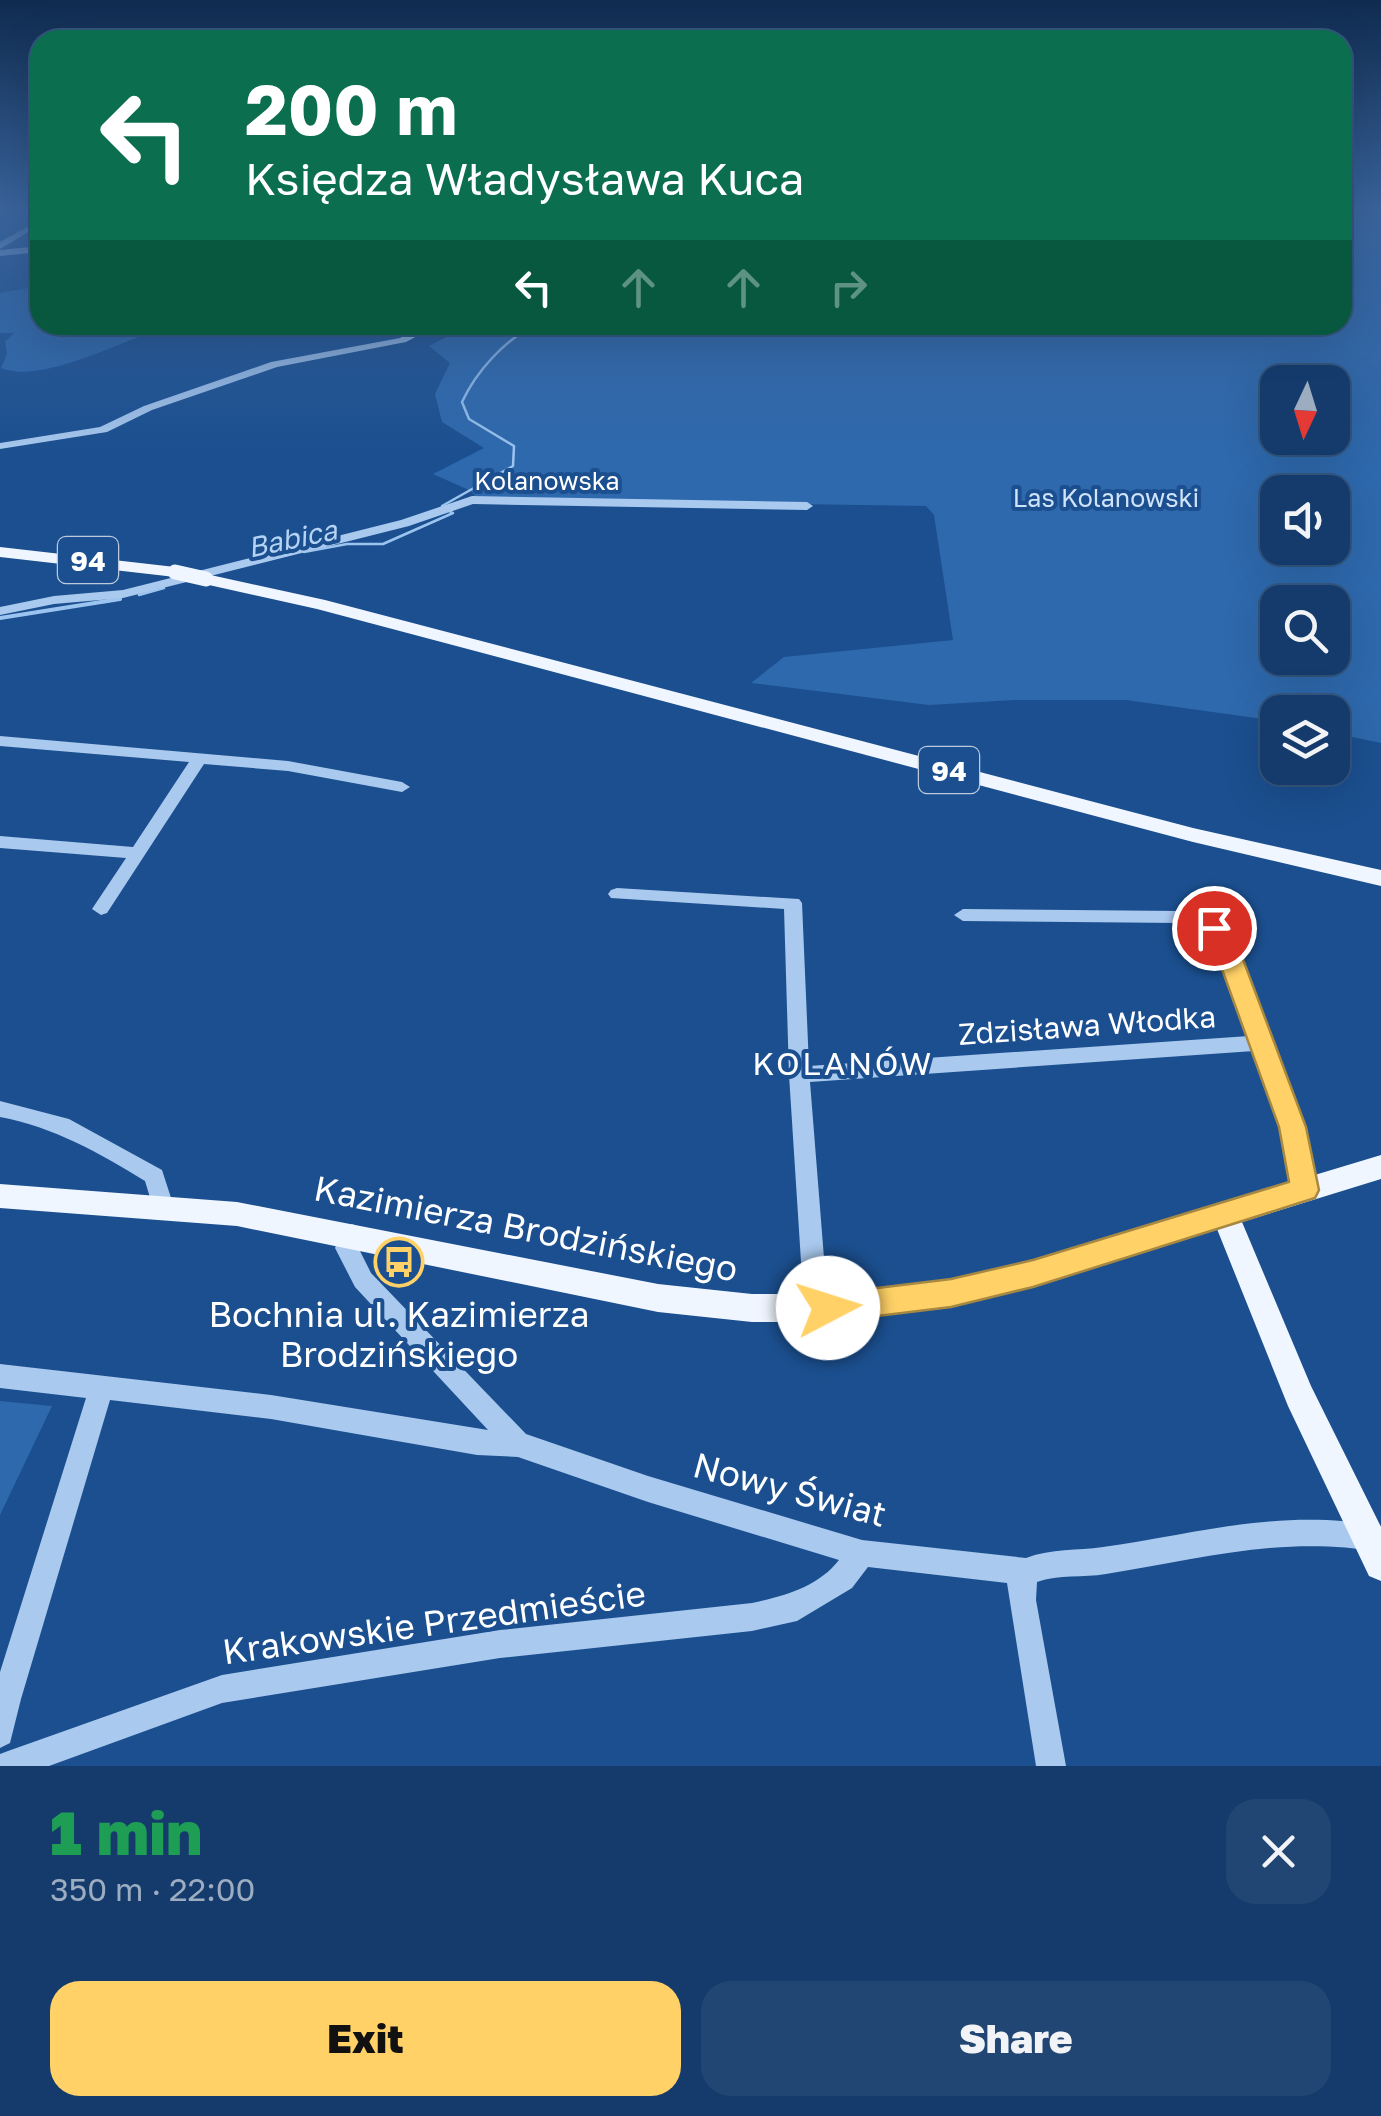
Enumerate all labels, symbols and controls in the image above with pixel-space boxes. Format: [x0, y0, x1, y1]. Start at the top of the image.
text: 200 m [245, 66, 457, 150]
icon: left [80, 70, 210, 200]
text: Księdza Władysława Kuca [245, 151, 805, 205]
icon: left [506, 260, 561, 315]
icon: ahead [611, 260, 666, 315]
icon: ahead [716, 260, 771, 315]
icon: right [821, 260, 876, 315]
north arrow [1260, 365, 1350, 455]
map controls [1260, 365, 1350, 785]
street label: Kolanowska [474, 465, 620, 496]
button: sound [1260, 475, 1350, 565]
park label: Las Kolanowski [1013, 482, 1199, 513]
water label: Babica [244, 512, 341, 564]
road number: 94 [58, 537, 118, 583]
button: search [1260, 585, 1350, 675]
button: layers [1260, 695, 1350, 785]
road number: 94 [919, 747, 979, 793]
pin [1172, 886, 1257, 971]
icon: arrive [1187, 901, 1242, 956]
street label: Zdzisława Włodka [957, 998, 1217, 1052]
district label: KOLANÓW [752, 1044, 934, 1082]
street label: Kazimierza Brodzińskiego [311, 1166, 741, 1290]
bus stop icon: Bochnia ul. Kazimierza Brodzińskiego [373, 1236, 425, 1288]
position arrow [776, 1256, 880, 1360]
place label: Bochnia ul. Kazimierza Brodzińskiego [209, 1293, 589, 1375]
street label: Nowy Świat [689, 1443, 891, 1535]
street label: Krakowskie Przedmieście [220, 1572, 648, 1672]
text: 1 min [50, 1796, 202, 1868]
button: close [1226, 1799, 1331, 1904]
text: 350 m · 22:00 [50, 1870, 255, 1908]
button: Exit [50, 1981, 681, 2096]
button: Share [701, 1981, 1331, 2096]

